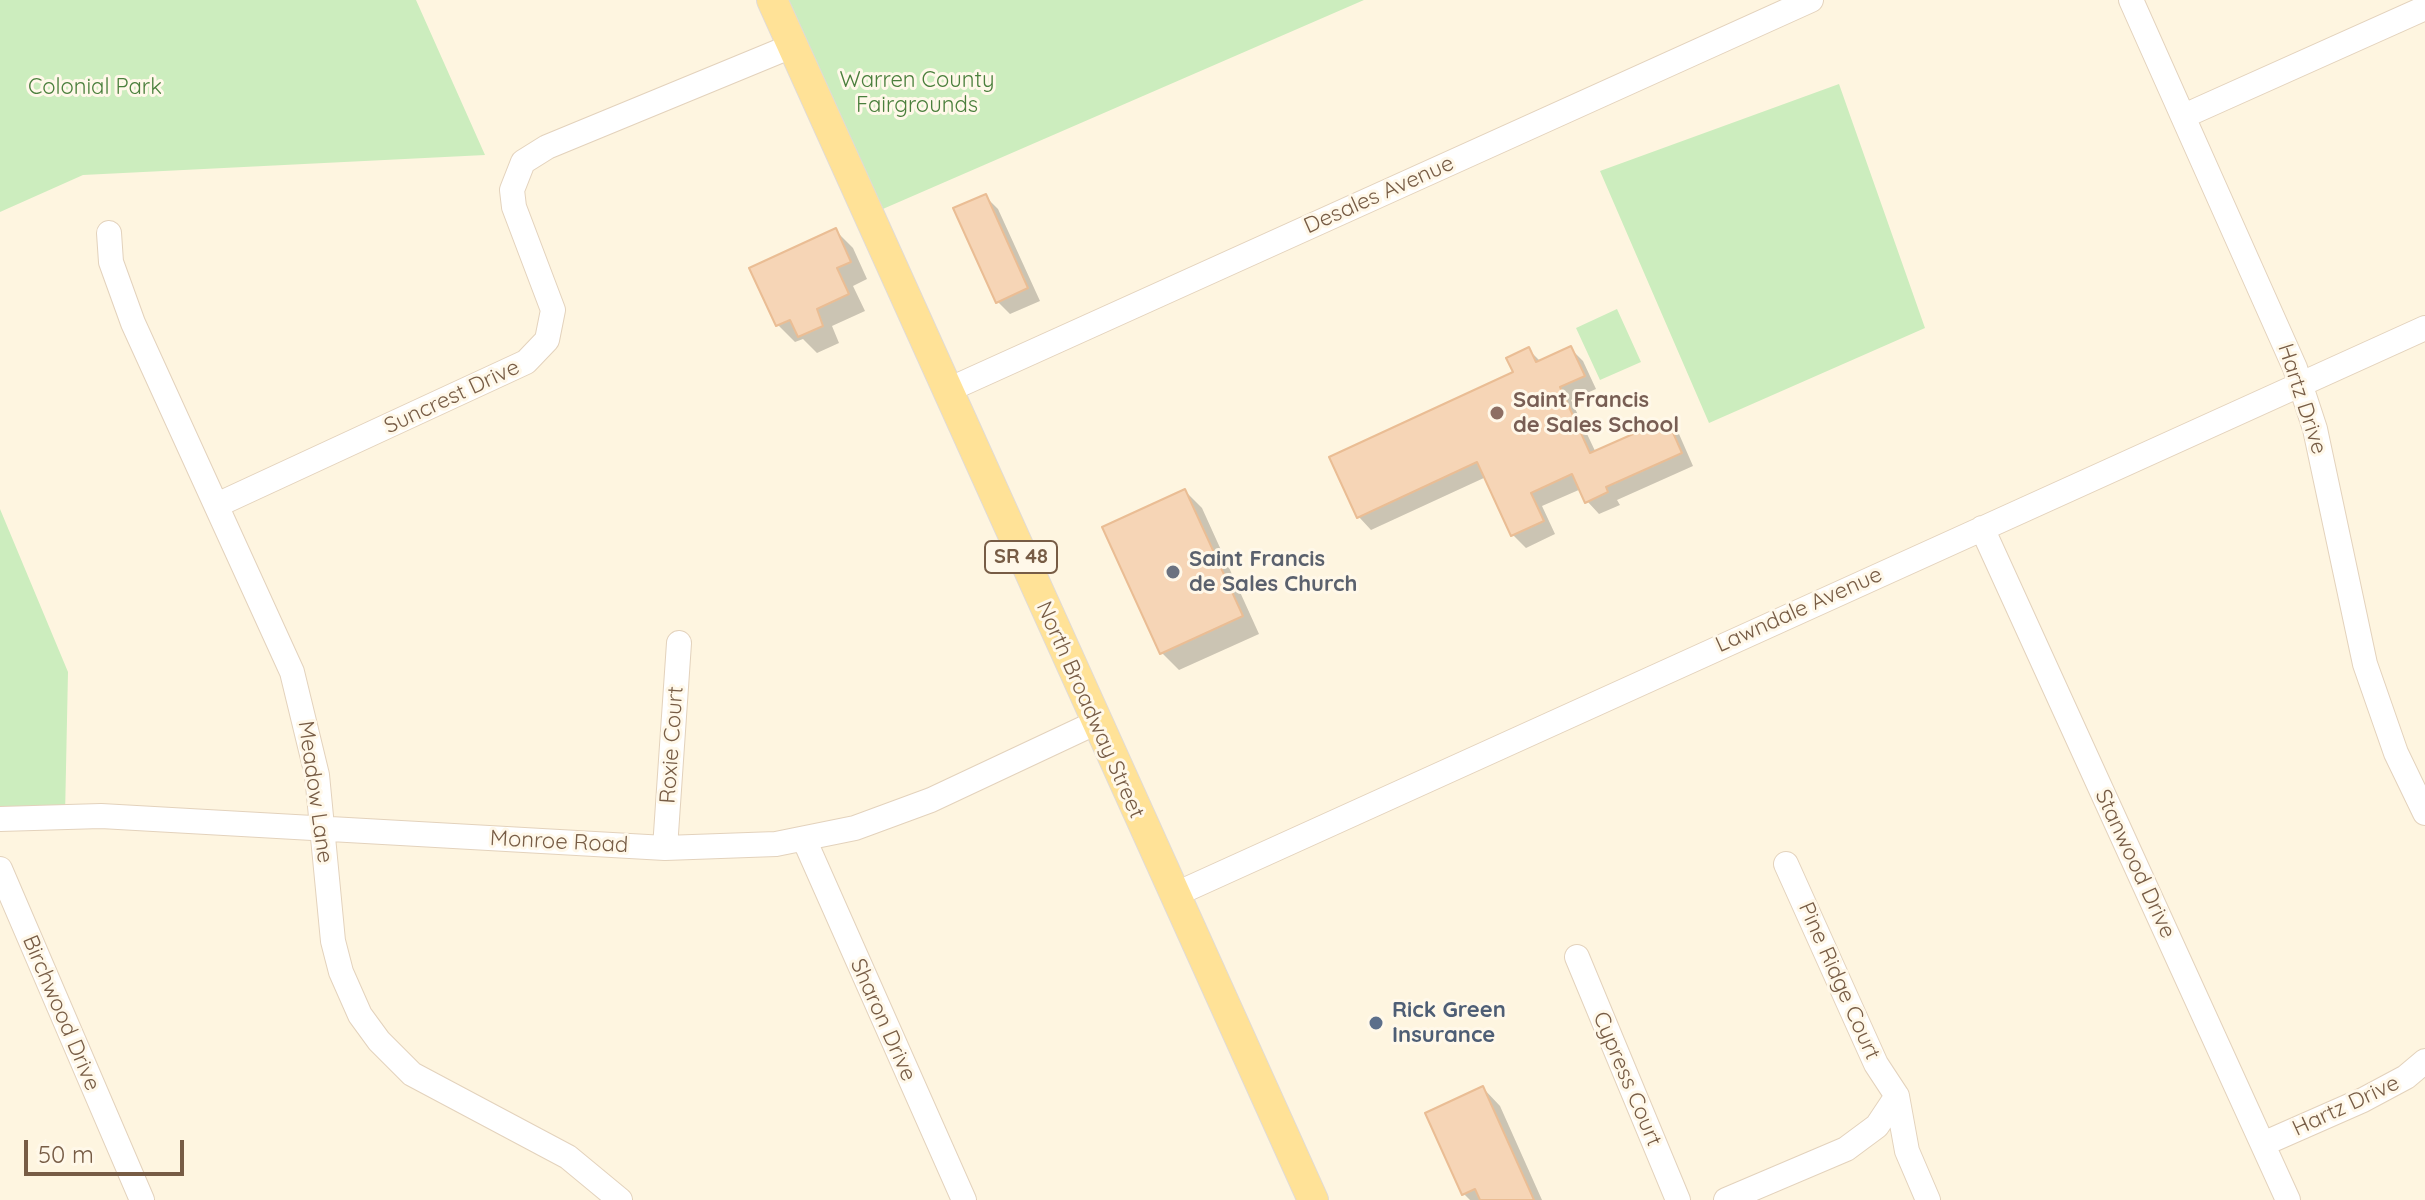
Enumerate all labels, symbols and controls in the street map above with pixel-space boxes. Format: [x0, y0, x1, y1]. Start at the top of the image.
park label: Warren County Fairgrounds [840, 67, 994, 118]
park label: Colonial Park [28, 74, 162, 100]
street label: Desales Avenue [1300, 150, 1458, 240]
street label: Hartz Drive [2272, 340, 2332, 458]
street label: Suncrest Drive [380, 354, 524, 440]
place label: Saint Francis de Sales School [1513, 387, 1679, 438]
marker: Saint Francis de Sales School [1488, 404, 1506, 422]
road number: SR 48 [985, 541, 1057, 573]
place label: Saint Francis de Sales Church [1189, 546, 1357, 598]
street label: Lawndale Avenue [1712, 561, 1886, 659]
marker: Saint Francis de Sales Church [1164, 563, 1182, 581]
street label: North Broadway Street [1030, 597, 1150, 823]
street label: Roxie Court [655, 685, 689, 805]
street label: Meadow Lane [292, 719, 338, 865]
street label: Stanwood Drive [2089, 785, 2181, 943]
street label: Monroe Road [489, 825, 629, 859]
street label: Pine Ridge Court [1792, 898, 1886, 1064]
street label: Birchwood Drive [16, 931, 106, 1095]
street label: Sharon Drive [844, 955, 922, 1085]
place label: Rick Green Insurance [1392, 997, 1506, 1048]
street label: Cypress Court [1587, 1008, 1667, 1150]
marker: Rick Green Insurance [1367, 1014, 1385, 1032]
street label: Hartz Drive [2288, 1070, 2404, 1142]
scale bar [28, 1124, 188, 1174]
text: 50 m [38, 1139, 94, 1169]

